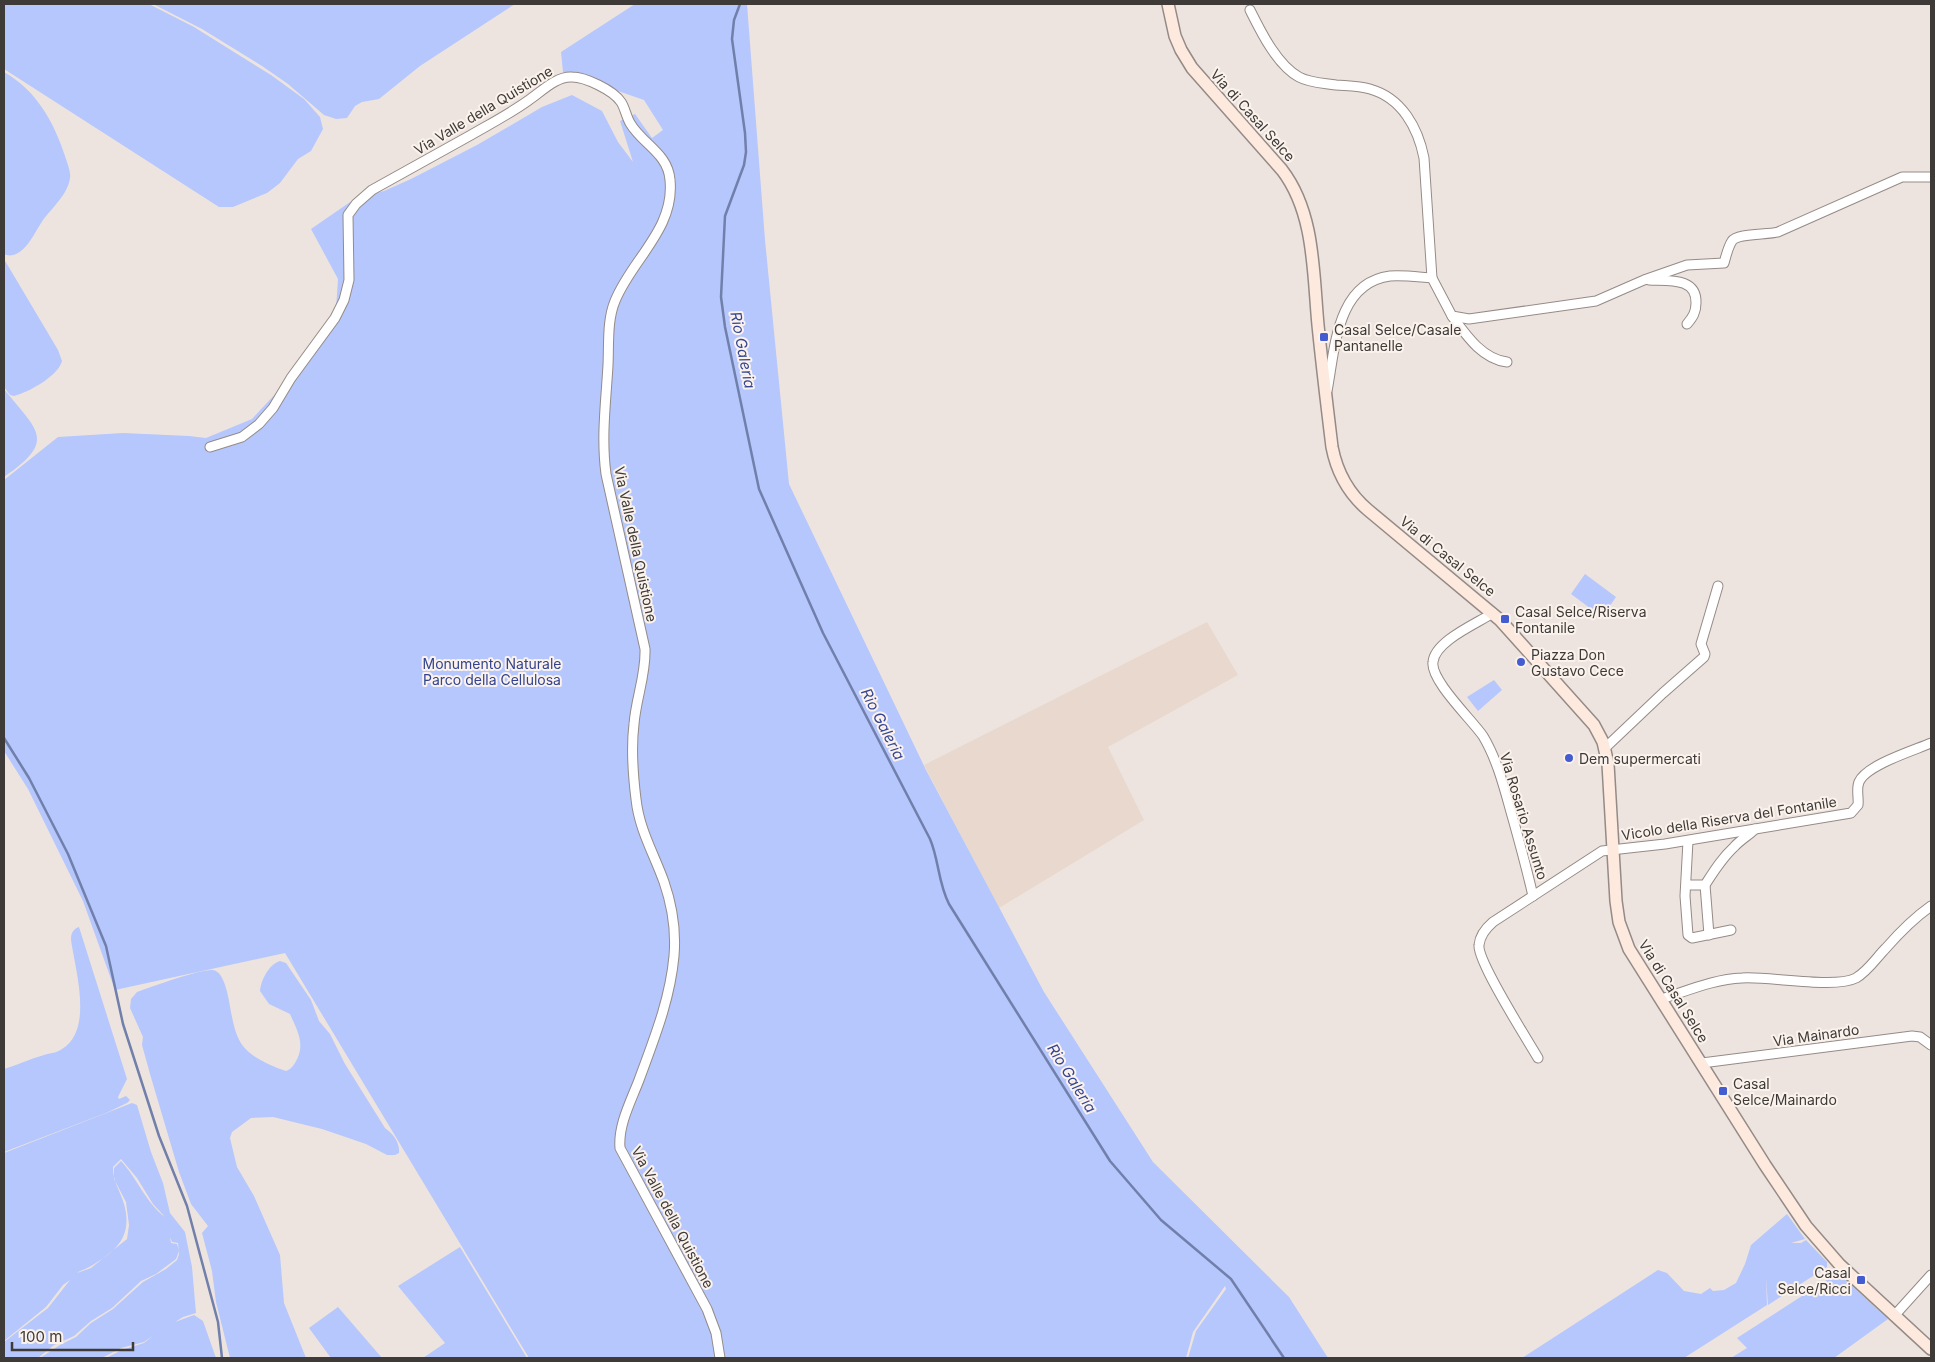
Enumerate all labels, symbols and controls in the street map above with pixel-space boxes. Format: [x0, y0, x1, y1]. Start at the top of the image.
street label: Via Valle della Quistione [411, 62, 555, 158]
street label: Via di Casal Selce [1207, 65, 1299, 165]
water label: Rio Galeria [726, 310, 760, 390]
place label: Casal Selce/Casale Pantanelle [1334, 321, 1461, 354]
marker: Casal Selce/Casale Pantanelle [1318, 331, 1330, 343]
street label: Via Valle della Quistione [611, 465, 661, 623]
street label: Via di Casal Selce [1397, 512, 1499, 600]
place label: Casal Selce/Riserva Fontanile [1515, 603, 1647, 636]
marker: Casal Selce/Riserva Fontanile [1499, 613, 1511, 625]
place label: Piazza Don Gustavo Cece [1531, 646, 1624, 679]
park label: Monumento Naturale Parco della Cellulosa [422, 655, 562, 688]
marker: Piazza Don Gustavo Cece [1515, 656, 1527, 668]
water label: Rio Galeria [857, 685, 909, 763]
street label: Via Rosario Assunto [1497, 750, 1551, 882]
place label: Dem supermercati [1579, 750, 1701, 767]
marker: Dem supermercati [1563, 752, 1575, 764]
street label: Vicolo della Riserva del Fontanile [1620, 793, 1838, 843]
street label: Via di Casal Selce [1635, 936, 1713, 1046]
street label: Via Mainardo [1772, 1021, 1860, 1049]
water label: Rio Galeria [1043, 1040, 1101, 1116]
place label: Casal Selce/Mainardo [1733, 1075, 1837, 1108]
marker: Casal Selce/Mainardo [1717, 1085, 1729, 1097]
street label: Via Valle della Quistione [628, 1143, 718, 1291]
place label: Casal Selce/Ricci [1777, 1264, 1851, 1297]
marker: Casal Selce/Ricci [1855, 1274, 1867, 1286]
scale bar [12, 1320, 134, 1352]
text: 100 m [20, 1327, 62, 1346]

